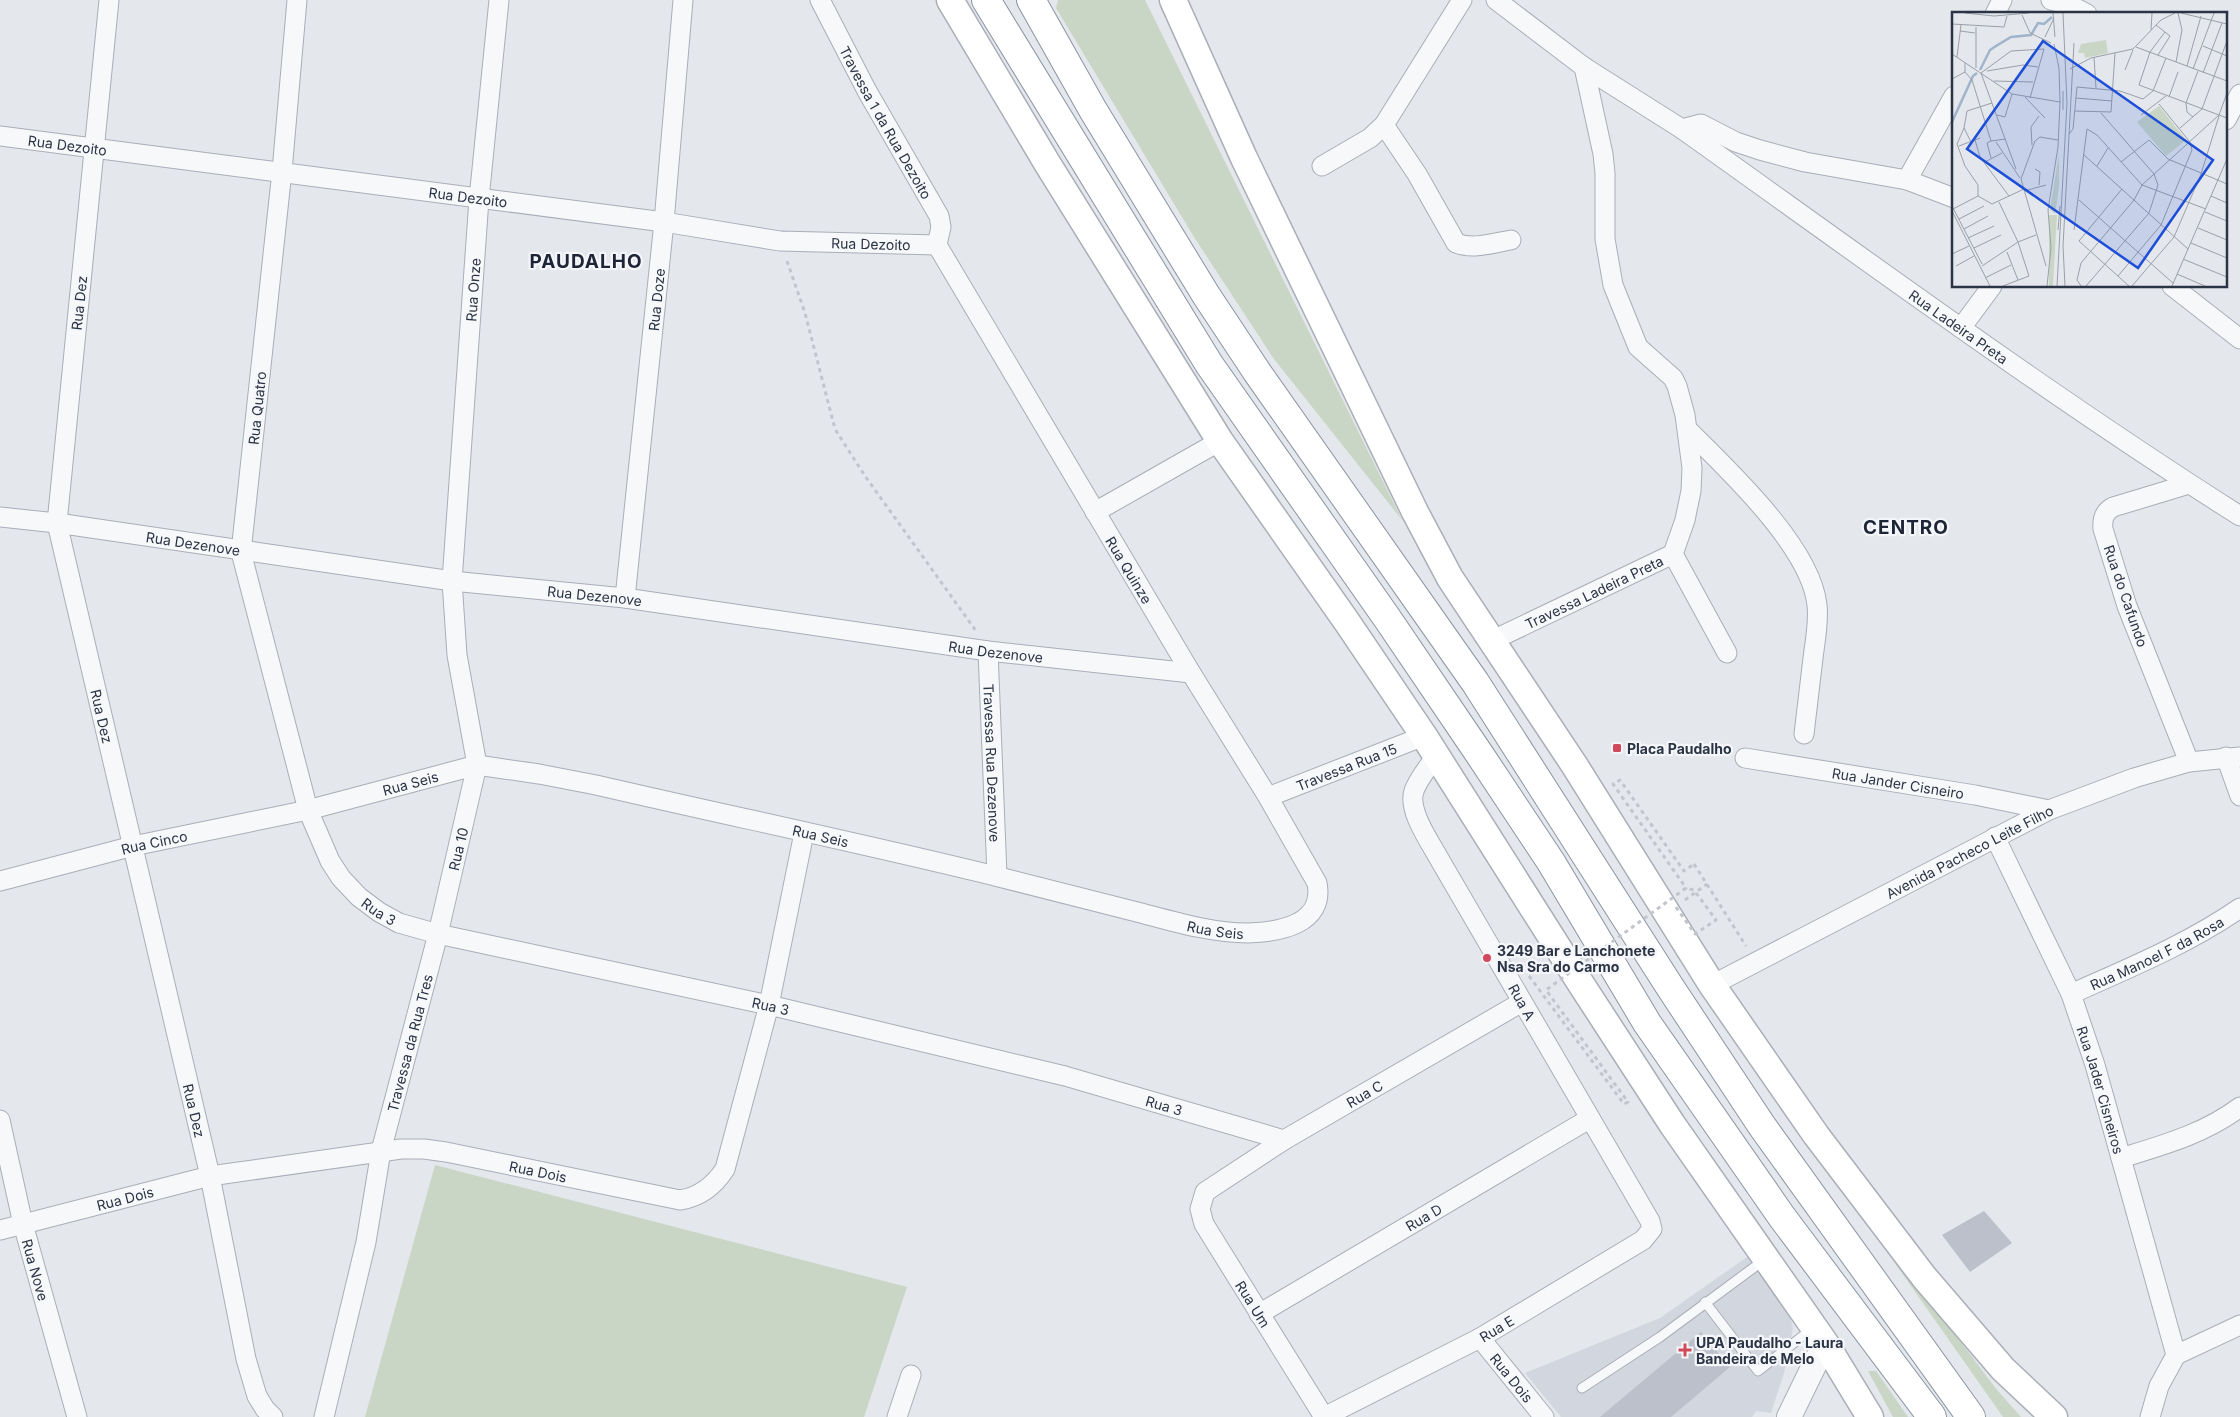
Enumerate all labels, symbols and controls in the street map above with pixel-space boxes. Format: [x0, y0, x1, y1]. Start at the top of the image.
inset map [1952, 12, 2228, 288]
street label: Travessa 1 da Rua Dezoito [837, 43, 936, 202]
street label: Rua Dezoito [27, 131, 108, 158]
street label: Rua Dezoito [428, 183, 509, 210]
street label: Rua Dezoito [831, 234, 911, 253]
district label: PAUDALHO [529, 250, 643, 273]
street label: Rua Onze [462, 257, 483, 322]
street label: Rua Doze [644, 267, 668, 332]
street label: Rua Dez [68, 275, 90, 331]
street label: Rua Ladeira Preta [1906, 286, 2011, 367]
street label: Rua Quatro [245, 370, 269, 446]
district label: CENTRO [1863, 516, 1949, 539]
street label: Rua Dezenove [145, 528, 241, 558]
street label: Rua Quinze [1102, 533, 1156, 607]
street label: Rua do Cafundo [2101, 543, 2151, 649]
street label: Travessa Ladeira Preta [1522, 552, 1666, 632]
street label: Rua Dezenove [547, 582, 643, 609]
street label: Rua Dezenove [947, 637, 1044, 665]
street label: Travessa Rua Dezenove [981, 683, 1004, 843]
street label: Rua Dez [88, 688, 117, 745]
street label: Travessa Rua 15 [1293, 739, 1399, 794]
place label: Placa Paudalho [1627, 740, 1732, 757]
marker: Placa Paudalho [1611, 742, 1623, 754]
street label: Rua Jander Cisneiro [1831, 764, 1965, 802]
street label: Rua Seis [380, 767, 440, 798]
street label: Avenida Pacheco Leite Filho [1883, 801, 2056, 902]
street label: Rua Seis [791, 821, 850, 850]
street label: Rua 10 [444, 826, 471, 872]
street label: Rua Cinco [119, 827, 189, 857]
street label: Rua 3 [358, 894, 399, 928]
street label: Rua Manoel F da Rosa [2087, 913, 2227, 993]
street label: Rua Seis [1185, 917, 1244, 941]
place label: 3249 Bar e Lanchonete Nsa Sra do Carmo [1497, 942, 1655, 975]
marker: 3249 Bar e Lanchonete Nsa Sra do Carmo [1481, 952, 1493, 964]
street label: Travessa da Rua Tres [383, 972, 436, 1114]
street label: Rua A [1505, 981, 1539, 1023]
street label: Rua 3 [750, 993, 791, 1018]
street label: Rua Jader Cisneiros [2074, 1024, 2128, 1156]
street label: Rua C [1343, 1076, 1386, 1111]
street label: Rua Dez [180, 1082, 209, 1139]
street label: Rua 3 [1144, 1092, 1185, 1118]
street label: Rua Dois [508, 1157, 568, 1185]
street label: Rua Dois [95, 1182, 155, 1213]
street label: Rua D [1402, 1200, 1445, 1234]
street label: Rua Nove [19, 1237, 53, 1303]
street label: Rua Um [1232, 1278, 1274, 1330]
street label: Rua E [1476, 1311, 1517, 1345]
place label: UPA Paudalho - Laura Bandeira de Melo [1696, 1334, 1843, 1367]
marker: UPA Paudalho - Laura Bandeira de Melo [1678, 1343, 1692, 1357]
street label: Rua Dois [1487, 1350, 1537, 1406]

